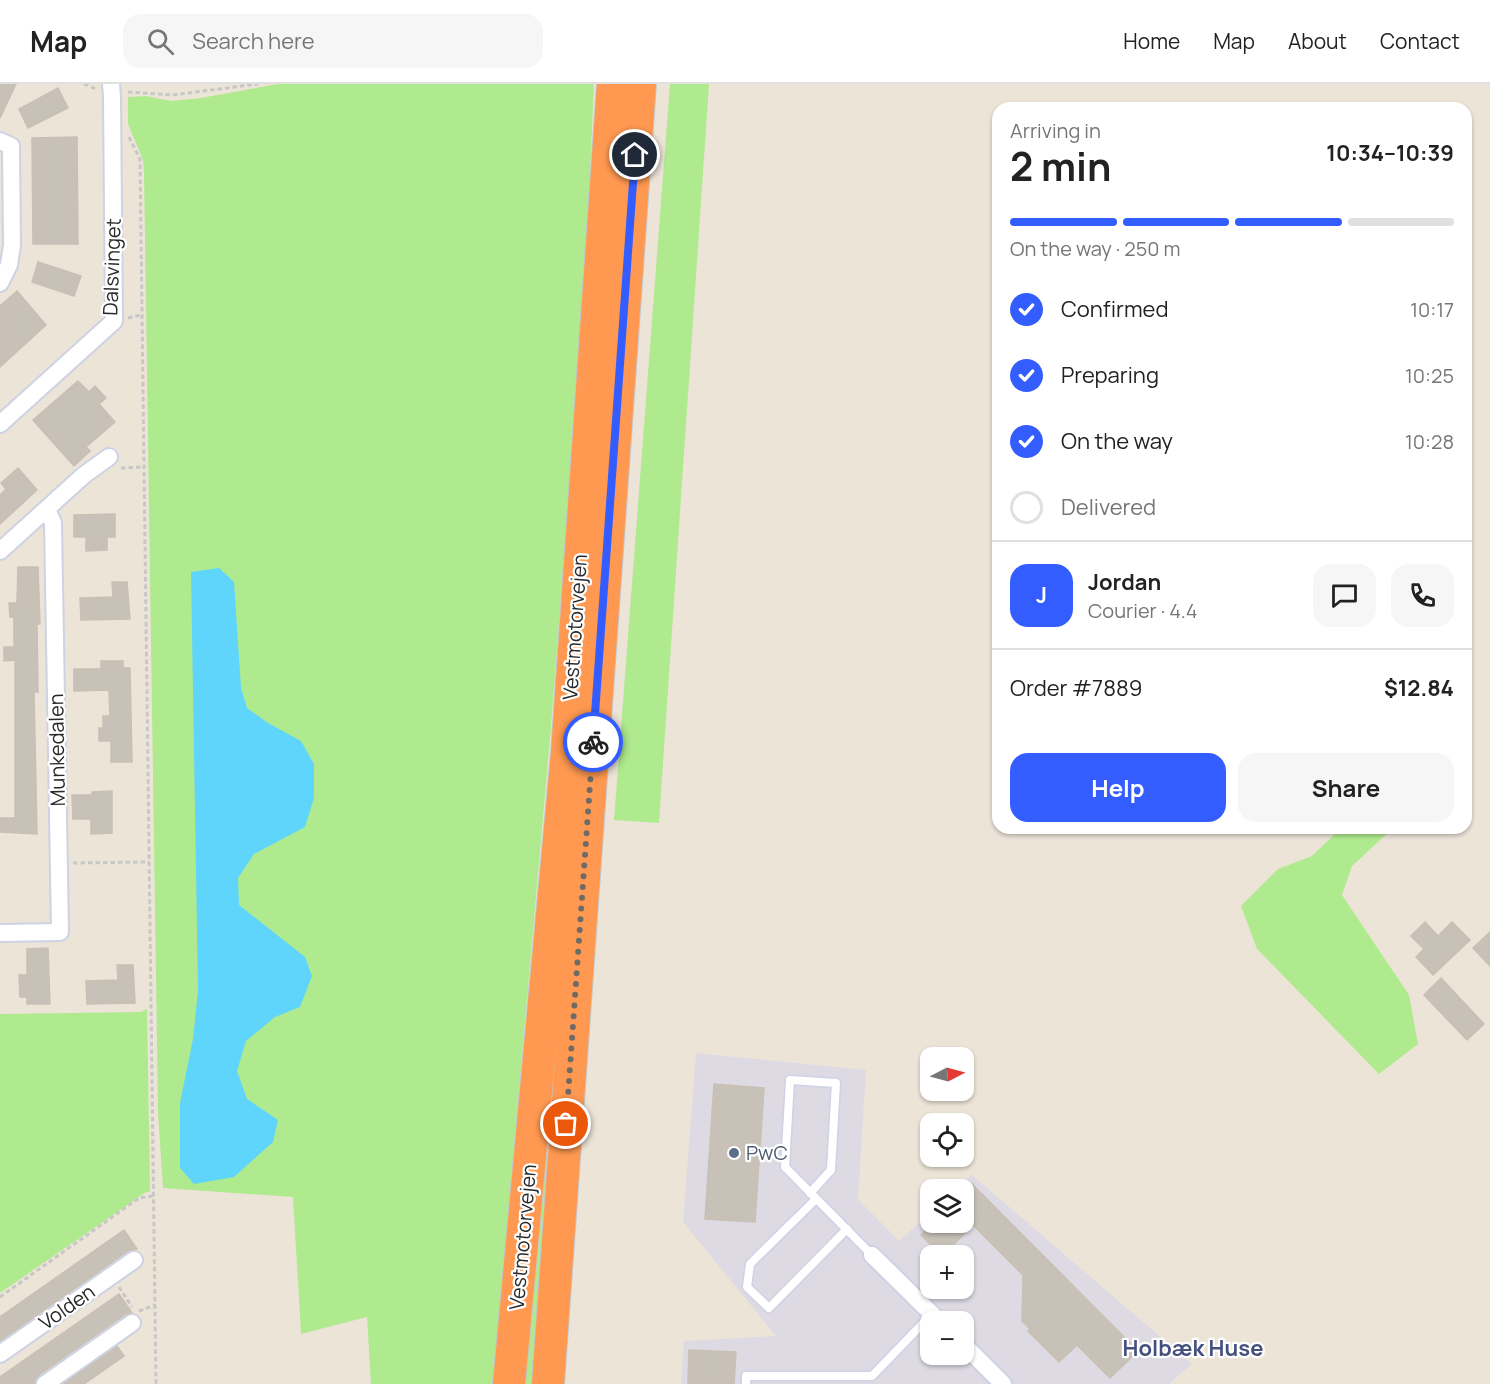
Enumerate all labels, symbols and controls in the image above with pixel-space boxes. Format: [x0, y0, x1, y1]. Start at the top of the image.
search box [123, 14, 543, 68]
text: Map [30, 22, 87, 60]
icon: search [144, 25, 177, 58]
text: Search here [192, 26, 315, 56]
text: Home [1123, 27, 1180, 55]
text: Map [1213, 27, 1255, 55]
text: About [1288, 27, 1347, 55]
text: Contact [1380, 27, 1460, 55]
text: Arriving in [1010, 117, 1101, 144]
pin [609, 129, 660, 180]
icon: home [618, 138, 651, 171]
text: 10:34–10:39 [1326, 138, 1454, 168]
text: 2 min [1010, 139, 1111, 193]
street label: Dalsvinget [96, 218, 127, 316]
text: On the way · 250 m [1010, 235, 1180, 262]
icon: check [1010, 293, 1043, 326]
text: Confirmed [1061, 294, 1169, 324]
text: 10:17 [1410, 296, 1454, 323]
icon: check [1010, 359, 1043, 392]
text: Preparing [1061, 360, 1159, 390]
text: 10:25 [1405, 362, 1454, 389]
icon: check [1010, 425, 1043, 458]
text: On the way [1061, 426, 1173, 456]
text: 10:28 [1405, 428, 1454, 455]
text: Delivered [1061, 492, 1156, 522]
street label: Vestmotorvejen [556, 553, 593, 701]
button: chat [1313, 564, 1376, 627]
button: phone [1391, 564, 1454, 627]
text: Jordan [1088, 567, 1161, 597]
text: J [1036, 580, 1047, 610]
text: Courier · 4.4 [1088, 597, 1198, 624]
text: Order #7889 [1010, 673, 1142, 703]
text: $12.84 [1384, 673, 1454, 703]
street label: Munkedalen [42, 693, 71, 807]
courier [563, 712, 623, 772]
icon: bike [577, 726, 610, 759]
button: Help [1010, 753, 1226, 822]
button: Share [1238, 753, 1454, 822]
north arrow [920, 1047, 974, 1101]
map controls [920, 1047, 974, 1365]
pin [540, 1098, 591, 1149]
icon: bag [549, 1107, 582, 1140]
button: locate [920, 1113, 974, 1167]
place label: PwC [746, 1139, 788, 1166]
marker: PwC [727, 1146, 741, 1160]
street label: Vestmotorvejen [503, 1163, 542, 1311]
button: layers [920, 1179, 974, 1233]
button: + [920, 1245, 974, 1299]
street label: Volden [33, 1278, 100, 1336]
button: − [920, 1311, 974, 1365]
district label: Holbæk Huse [1123, 1333, 1263, 1363]

